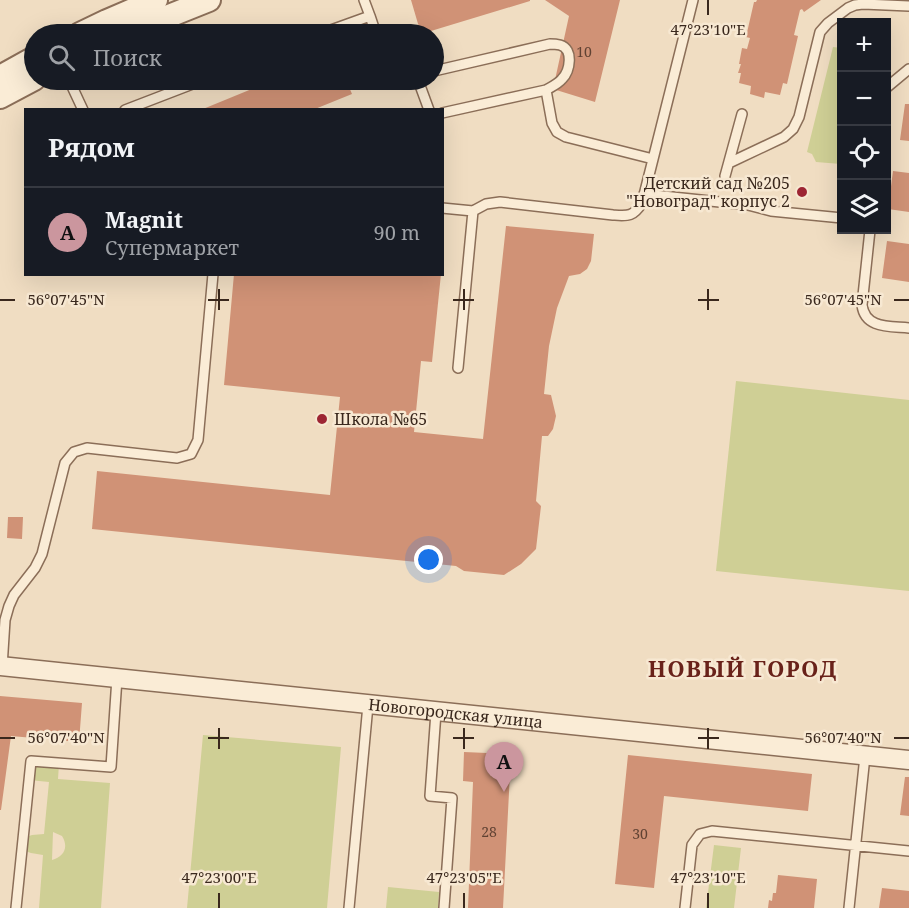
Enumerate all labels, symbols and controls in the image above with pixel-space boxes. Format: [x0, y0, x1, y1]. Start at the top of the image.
map controls [837, 18, 891, 234]
button: + [837, 18, 891, 72]
text: 47°23'10"E [670, 19, 746, 39]
search box [24, 24, 444, 90]
icon: search [45, 41, 78, 74]
text: Поиск [93, 42, 162, 72]
house number: 10 [576, 42, 592, 61]
button: − [837, 72, 891, 126]
button: locate [837, 126, 891, 180]
text: Рядом [48, 129, 135, 165]
place label: Детский сад №205 "Новоград" корпус 2 [626, 172, 790, 212]
button: layers [837, 180, 891, 234]
marker: Детский сад №205 "Новоград" корпус 2 [795, 185, 809, 199]
text: Magnit [105, 204, 183, 234]
text: A [60, 219, 75, 246]
text: 90 m [374, 219, 420, 246]
text: Супермаркет [105, 234, 239, 261]
text: 56°07'45"N [27, 289, 105, 309]
text: 56°07'45"N [804, 289, 882, 309]
place label: Школа №65 [334, 408, 427, 430]
marker: Школа №65 [315, 412, 329, 426]
your location [414, 545, 443, 574]
district label: НОВЫЙ ГОРОД [648, 653, 838, 683]
street label: Новогородская улица [367, 693, 544, 733]
text: 56°07'40"N [27, 727, 105, 747]
text: 56°07'40"N [804, 727, 882, 747]
pin: A [484, 742, 524, 792]
house number: 28 [481, 822, 497, 841]
house number: 30 [632, 824, 648, 843]
text: 47°23'00"E [181, 867, 257, 887]
text: 47°23'05"E [426, 867, 502, 887]
text: 47°23'10"E [670, 867, 746, 887]

